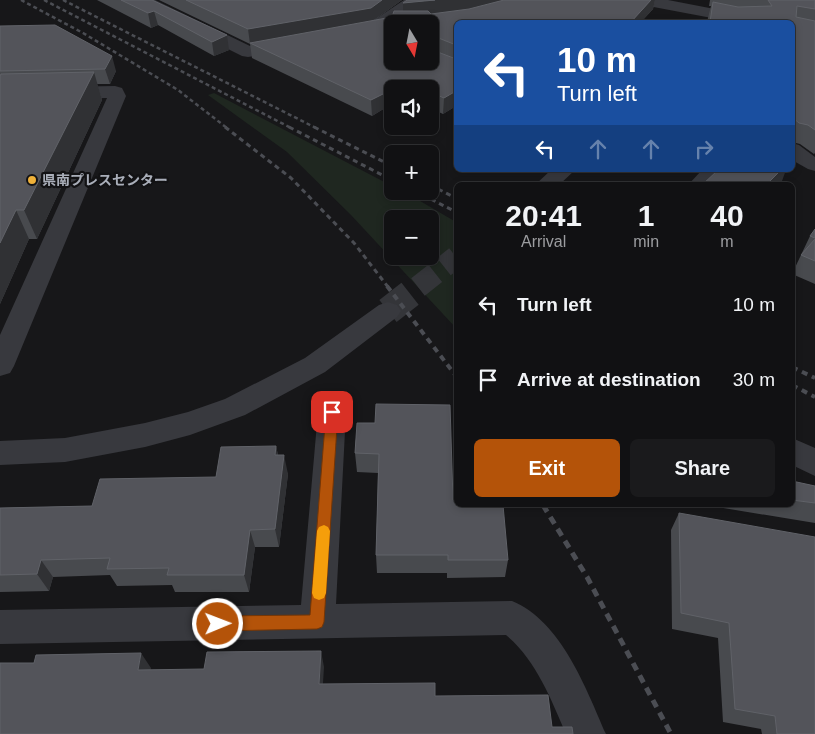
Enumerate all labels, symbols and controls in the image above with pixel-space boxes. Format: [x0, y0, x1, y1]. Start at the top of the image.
north arrow [384, 15, 439, 70]
map controls [384, 15, 439, 265]
icon: left [474, 40, 539, 105]
text: 10 m [557, 40, 637, 79]
button: sound [384, 80, 439, 135]
text: Turn left [557, 81, 637, 106]
icon: left [531, 135, 559, 163]
icon: ahead [584, 135, 612, 163]
icon: ahead [637, 135, 665, 163]
icon: right [690, 135, 718, 163]
button: + [384, 145, 439, 200]
place label: 県南プレスセンター [42, 172, 168, 188]
marker: 県南プレスセンター [26, 174, 38, 186]
text: 20:41 [505, 199, 582, 232]
text: 1 [638, 199, 655, 232]
text: 40 [710, 199, 744, 232]
button: − [384, 210, 439, 265]
text: Arrival [521, 233, 566, 250]
text: min [633, 233, 659, 250]
text: m [720, 233, 734, 250]
icon: left [474, 291, 502, 319]
text: Turn left [517, 294, 592, 315]
text: 10 m [733, 294, 775, 315]
icon: arrive [474, 366, 502, 394]
text: Arrive at destination [517, 369, 701, 390]
text: 30 m [733, 369, 775, 390]
pin [311, 391, 353, 433]
icon: arrive [318, 398, 346, 426]
button: Exit [474, 439, 620, 497]
button: Share [630, 439, 775, 497]
position arrow [191, 597, 243, 649]

